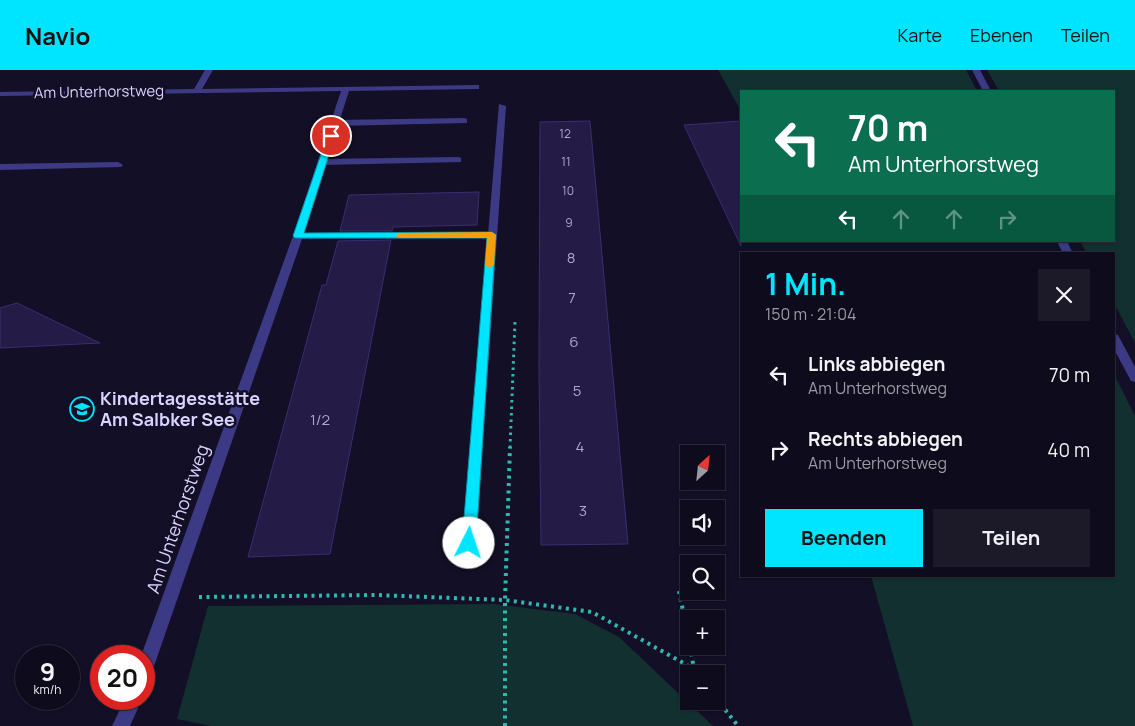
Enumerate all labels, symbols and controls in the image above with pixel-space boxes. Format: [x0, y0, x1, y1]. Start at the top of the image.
text: Navio [25, 19, 90, 52]
text: Karte [898, 23, 942, 47]
text: Ebenen [970, 23, 1033, 47]
text: Teilen [1061, 23, 1110, 47]
street label: Am Unterhorstweg [34, 80, 164, 103]
text: 70 m [848, 104, 928, 152]
icon: left [765, 110, 830, 175]
pin [310, 115, 352, 157]
icon: arrive [317, 122, 345, 150]
house number: 12 [559, 125, 571, 142]
text: Am Unterhorstweg [848, 149, 1039, 179]
house number: 11 [561, 153, 571, 170]
house number: 10 [562, 182, 574, 199]
icon: left [834, 205, 862, 233]
icon: ahead [887, 205, 915, 233]
icon: ahead [940, 205, 968, 233]
icon: right [993, 205, 1021, 233]
house number: 9 [565, 214, 573, 231]
house number: 8 [567, 247, 575, 268]
text: 1 Min. [765, 263, 846, 304]
button: close [1038, 269, 1090, 321]
house number: 7 [568, 287, 576, 308]
text: 150 m · 21:04 [765, 303, 856, 325]
house number: 6 [569, 331, 579, 352]
text: Links abbiegen [808, 351, 945, 377]
icon: left [765, 361, 793, 389]
text: 70 m [1049, 362, 1090, 388]
text: Am Unterhorstweg [808, 377, 947, 399]
house number: 5 [573, 380, 581, 401]
place label: Kindertagesstätte Am Salbker See [100, 386, 260, 431]
school or university icon: Kindertagesstätte Am Salbker See [69, 396, 95, 422]
house number: 1/2 [310, 409, 330, 430]
text: Rechts abbiegen [808, 426, 963, 452]
house number: 4 [576, 436, 585, 457]
icon: right [765, 436, 793, 464]
text: 40 m [1047, 437, 1090, 463]
street label: Am Unterhorstweg [140, 441, 214, 596]
north arrow [680, 445, 725, 490]
map controls [680, 445, 725, 710]
text: Am Unterhorstweg [808, 452, 947, 474]
house number: 3 [579, 500, 587, 521]
button: sound [680, 500, 725, 545]
button: Beenden [765, 509, 923, 567]
button: Teilen [933, 509, 1090, 567]
position arrow [442, 516, 494, 568]
button: search [680, 555, 725, 600]
button: + [680, 610, 725, 655]
speed limit sign: 20 [90, 645, 155, 710]
text: 9 [40, 654, 55, 689]
button: − [680, 665, 725, 710]
text: km/h [34, 681, 61, 698]

